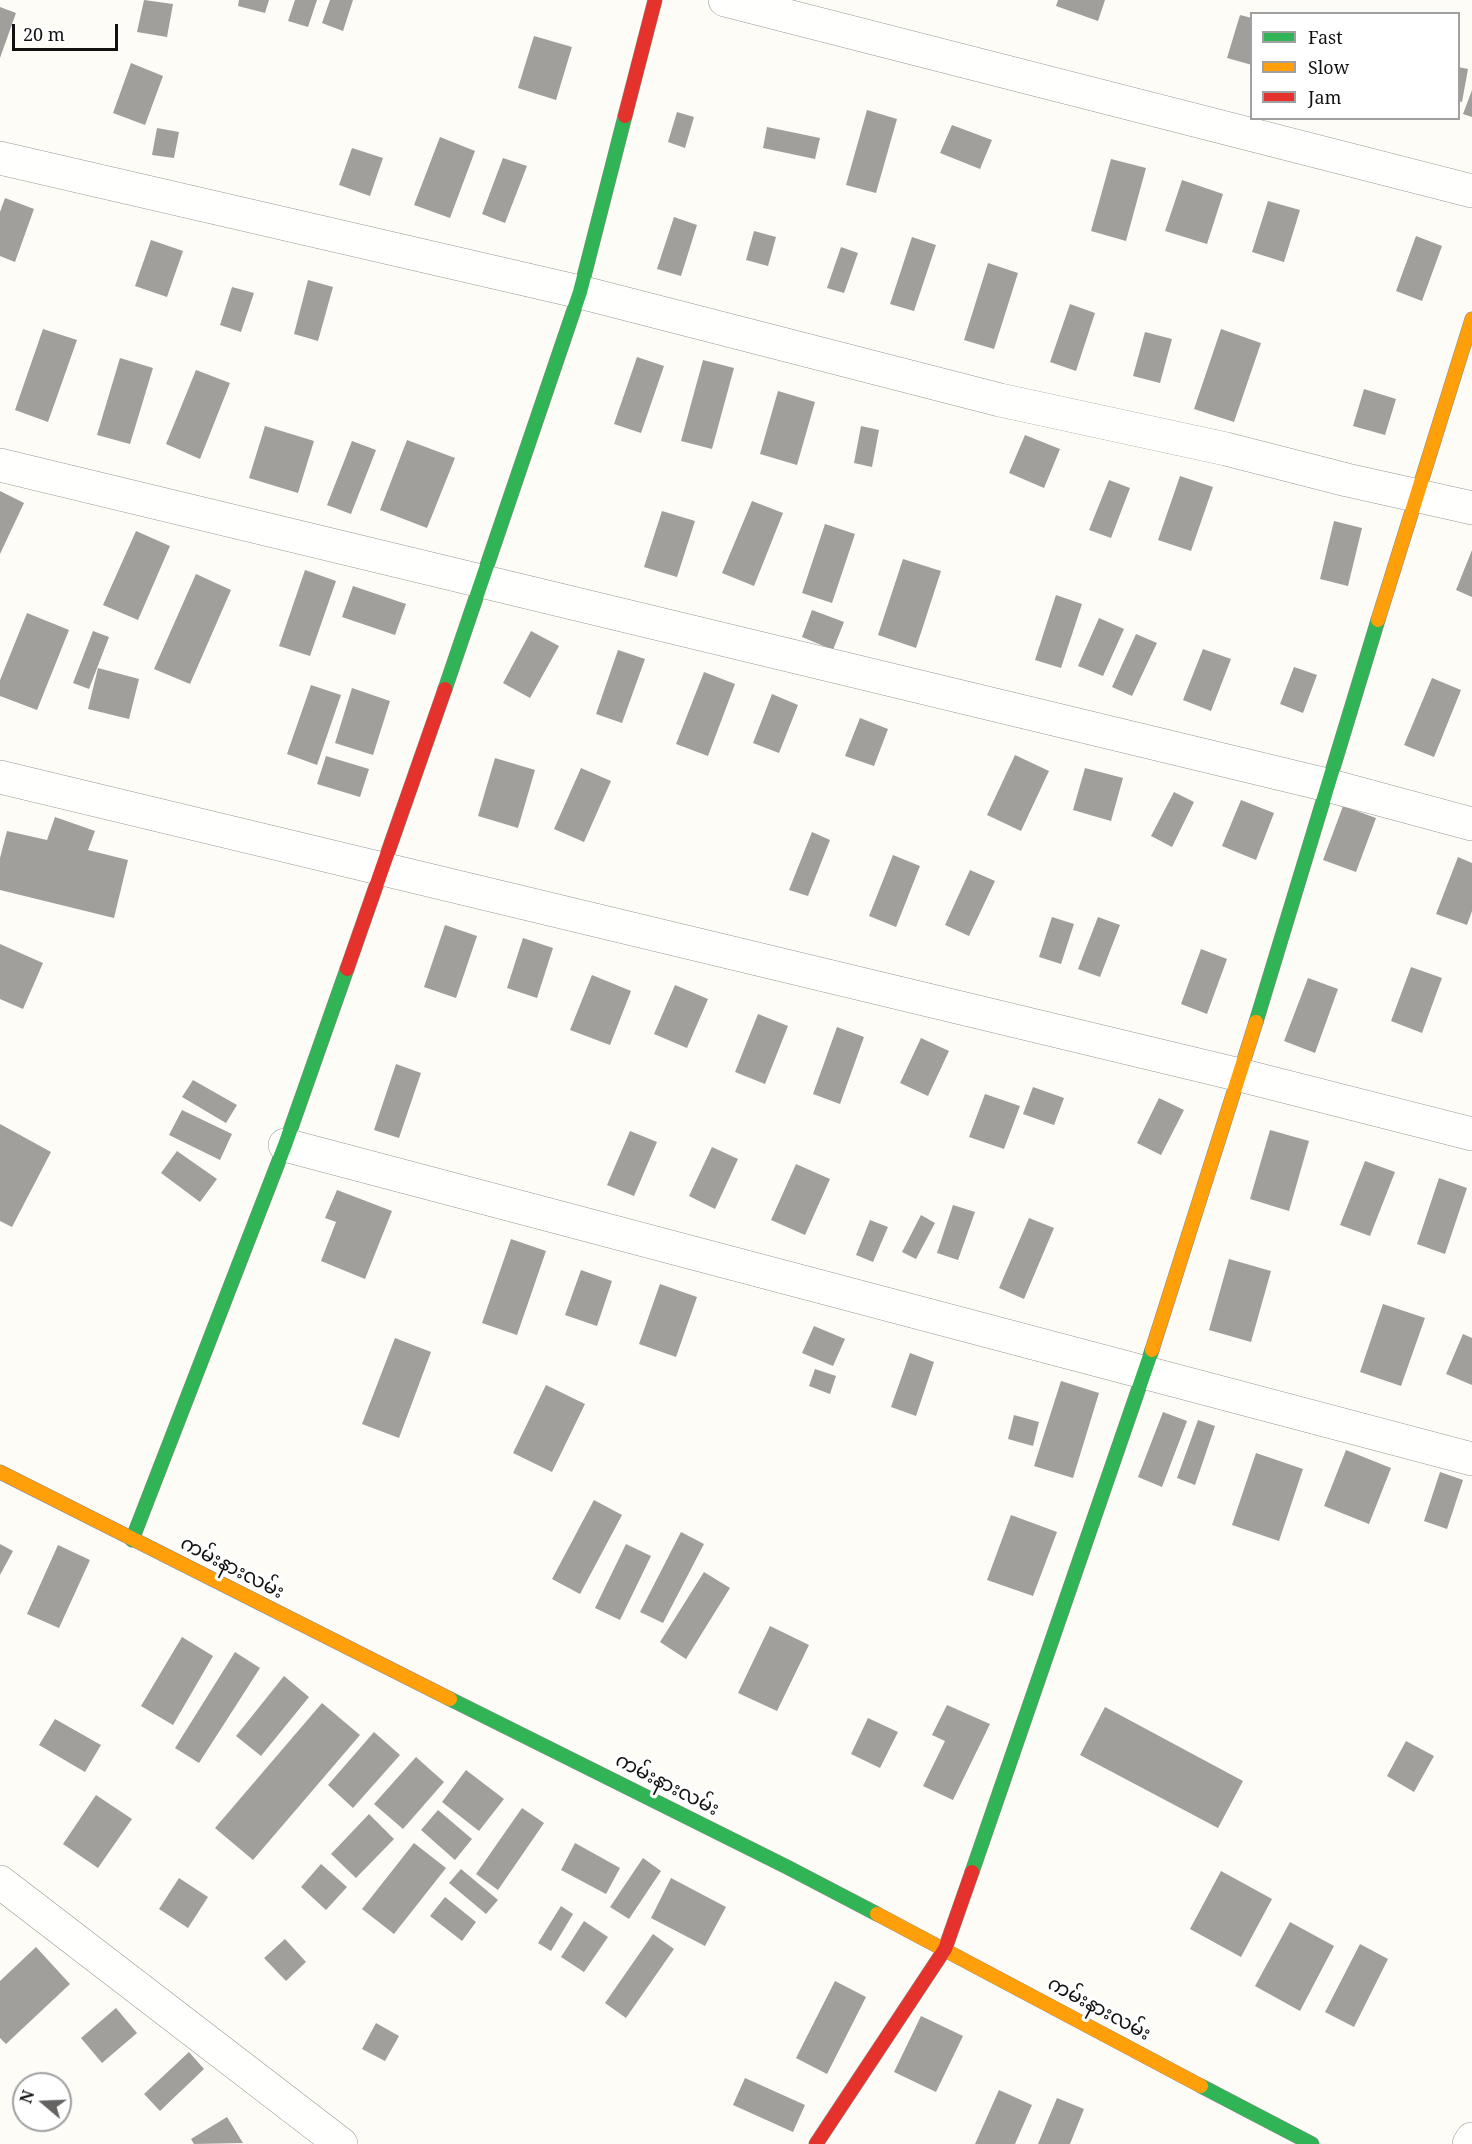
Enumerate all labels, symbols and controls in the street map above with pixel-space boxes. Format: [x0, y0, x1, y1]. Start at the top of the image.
scale bar [15, 12, 122, 50]
legend [1250, 12, 1460, 120]
text: 20 m [23, 22, 65, 46]
text: Fast [1308, 25, 1343, 49]
text: Slow [1308, 55, 1349, 79]
text: Jam [1308, 85, 1342, 109]
street label: ကမ်းနားလမ်း [176, 1532, 288, 1604]
street label: ကမ်းနားလမ်း [611, 1749, 723, 1821]
street label: ကမ်းနားလမ်း [1043, 1972, 1155, 2046]
north arrow [12, 2072, 72, 2132]
text: N [14, 2087, 39, 2106]

